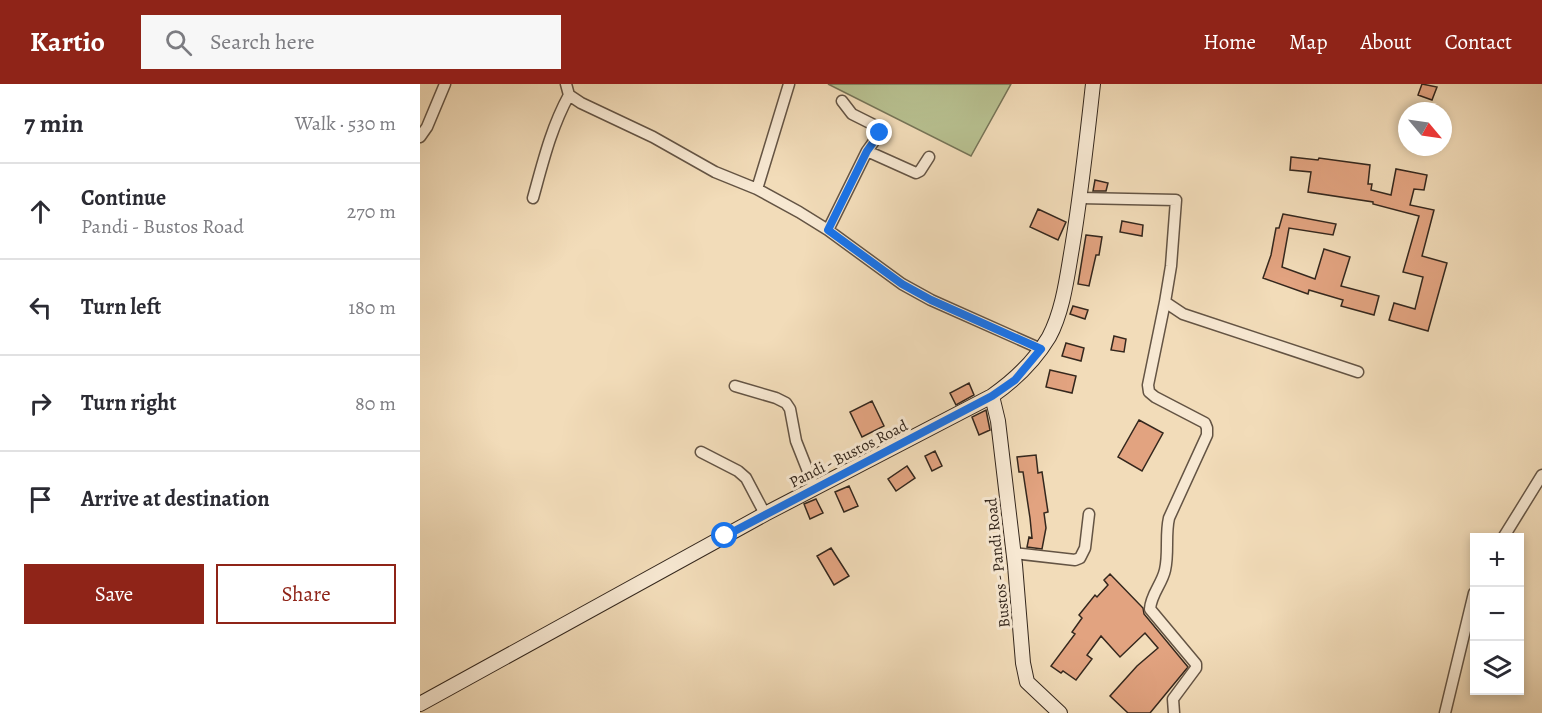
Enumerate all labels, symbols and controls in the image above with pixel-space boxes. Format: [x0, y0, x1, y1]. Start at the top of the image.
search box [141, 15, 561, 69]
text: Kartio [30, 23, 105, 61]
icon: search [162, 26, 195, 59]
text: Search here [210, 27, 315, 57]
text: Home [1203, 28, 1256, 56]
text: Map [1289, 28, 1327, 56]
text: About [1360, 28, 1412, 56]
text: Contact [1445, 28, 1512, 56]
north arrow [1398, 102, 1452, 156]
text: 7 min [24, 106, 84, 141]
text: Walk · 530 m [295, 110, 396, 137]
route end [866, 119, 892, 145]
text: Continue [81, 183, 166, 213]
icon: ahead [24, 195, 57, 228]
text: 270 m [347, 198, 396, 225]
text: Pandi - Bustos Road [81, 213, 244, 240]
icon: left [24, 291, 57, 324]
text: Turn left [81, 292, 161, 322]
text: 180 m [348, 294, 396, 321]
icon: right [24, 387, 57, 420]
text: Turn right [81, 388, 177, 418]
text: 80 m [355, 390, 396, 417]
street label: Pandi - Bustos Road [785, 414, 912, 493]
icon: arrive [24, 483, 57, 516]
text: Arrive at destination [81, 484, 270, 514]
street label: Bustos - Pandi Road [980, 496, 1016, 629]
route start [711, 522, 737, 548]
map controls [1470, 533, 1524, 695]
button: + [1470, 533, 1524, 587]
button: Save [24, 564, 204, 624]
button: Share [216, 564, 396, 624]
button: − [1470, 587, 1524, 641]
button: layers [1470, 641, 1524, 695]

